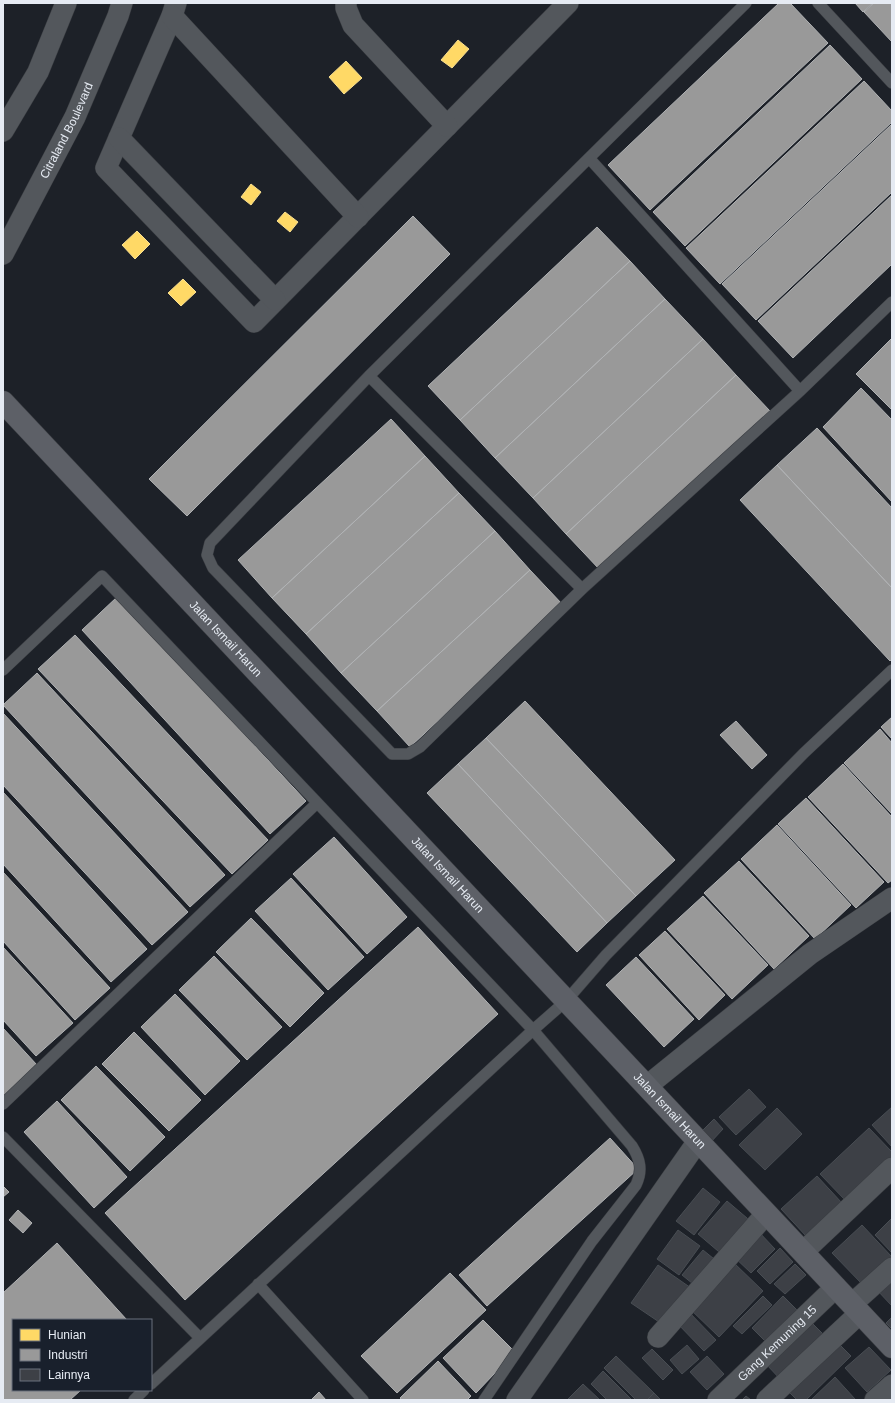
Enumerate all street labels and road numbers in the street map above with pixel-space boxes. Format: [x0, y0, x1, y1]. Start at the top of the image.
street label: Citraland Boulevard [37, 80, 96, 181]
street label: Jalan Ismail Harun [186, 598, 265, 680]
street label: Jalan Ismail Harun [408, 834, 487, 916]
street label: Jalan Ismail Harun [630, 1070, 709, 1152]
street label: Gang Kemuning 15 [735, 1302, 820, 1384]

